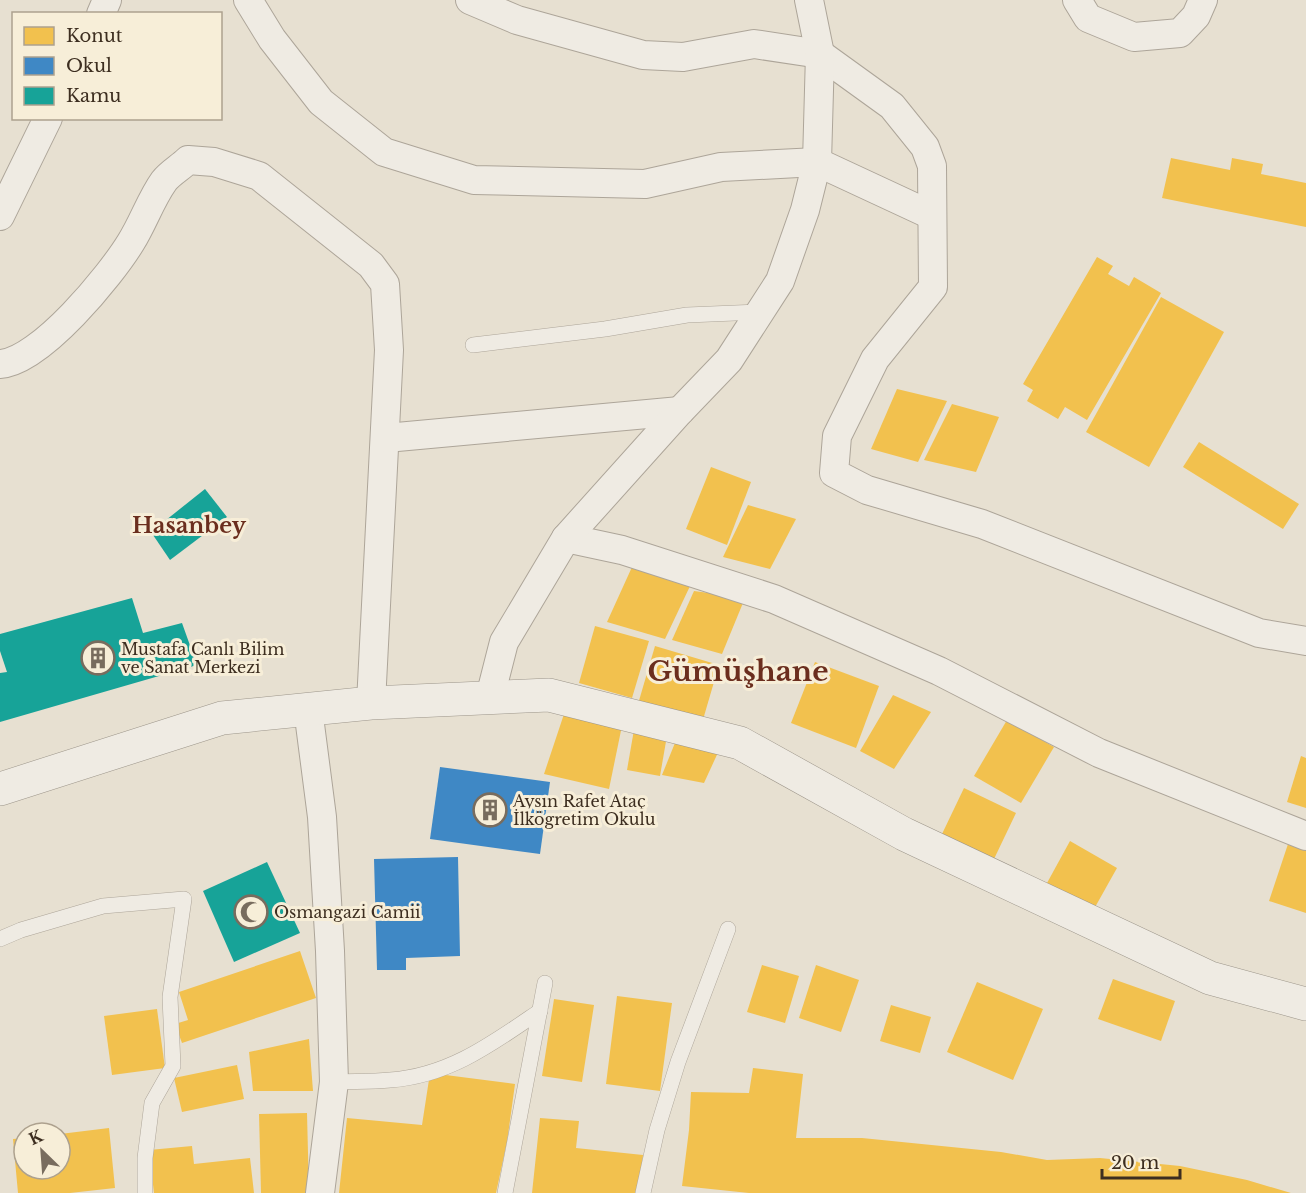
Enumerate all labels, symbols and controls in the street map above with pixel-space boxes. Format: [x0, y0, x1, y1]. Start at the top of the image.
legend [12, 12, 222, 120]
text: Konut [66, 25, 123, 47]
text: Okul [66, 55, 112, 77]
text: Kamu [66, 85, 121, 107]
district label: Hasanbey [132, 512, 247, 539]
place label: Mustafa Canlı Bilim ve Sanat Merkezi [121, 639, 284, 677]
building icon: Mustafa Canlı Bilim ve Sanat Merkezi [80, 640, 116, 676]
district label: Gümüşhane [647, 654, 829, 689]
place label: Aysın Rafet Ataç İlkögretim Okulu [512, 791, 656, 829]
building icon: Aysın Rafet Ataç İlkögretim Okulu [472, 792, 508, 828]
mosque icon: Osmangazi Camii [233, 894, 269, 930]
place label: Osmangazi Camii [274, 902, 421, 922]
north arrow [12, 1121, 72, 1181]
text: K [25, 1125, 47, 1149]
scale bar [1102, 1142, 1180, 1180]
text: 20 m [1111, 1152, 1159, 1174]

